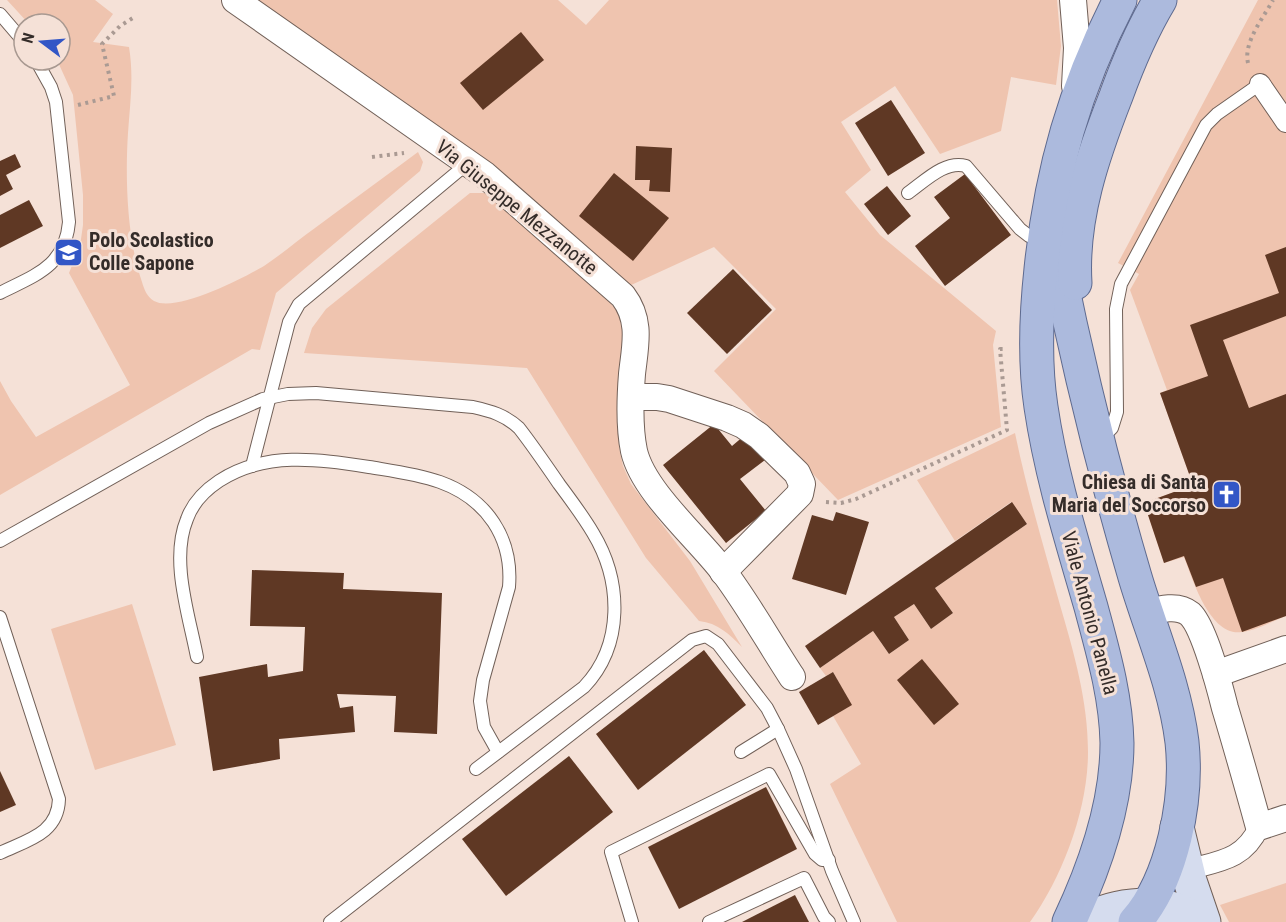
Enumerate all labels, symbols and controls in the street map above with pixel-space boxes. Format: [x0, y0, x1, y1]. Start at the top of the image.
north arrow [12, 12, 72, 72]
text: N [18, 31, 39, 45]
street label: Via Giuseppe Mezzanotte [431, 134, 603, 280]
place label: Polo Scolastico Colle Sapone [89, 228, 214, 275]
school or university icon: Polo Scolastico Colle Sapone [52, 236, 84, 268]
place label: Chiesa di Santa Maria del Soccorso [1052, 470, 1206, 517]
church icon: Chiesa di Santa Maria del Soccorso [1211, 478, 1243, 510]
street label: Viale Antonio Panella [1057, 529, 1123, 697]

